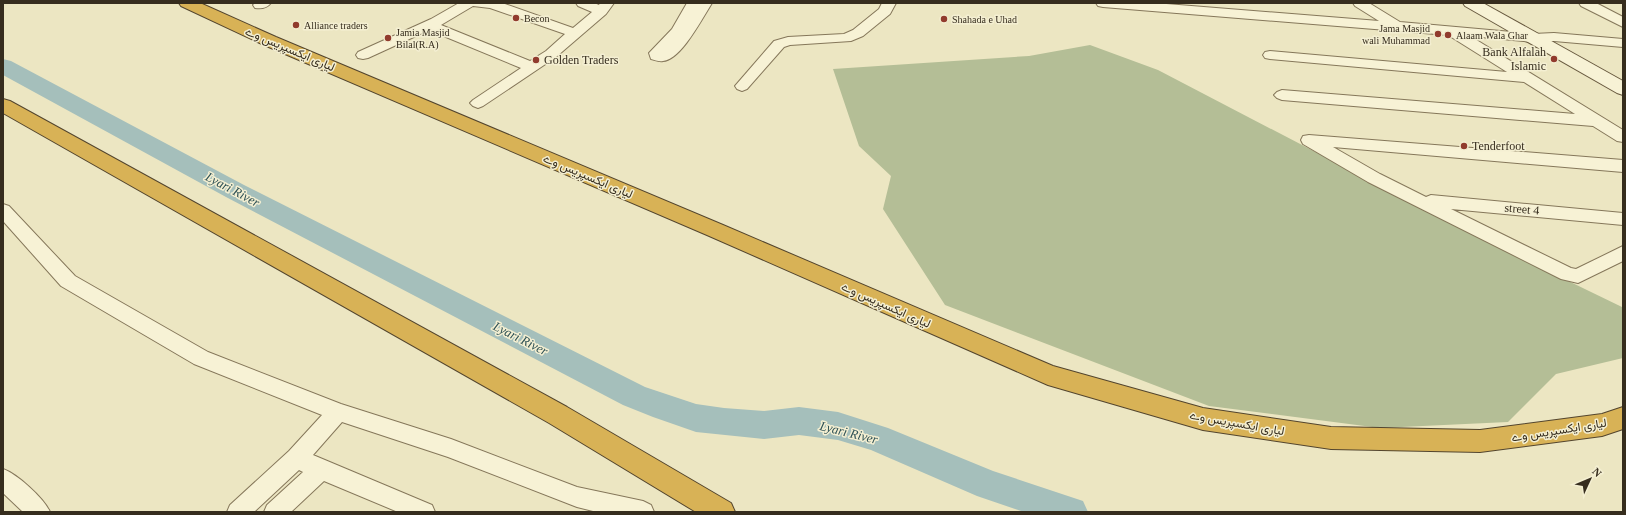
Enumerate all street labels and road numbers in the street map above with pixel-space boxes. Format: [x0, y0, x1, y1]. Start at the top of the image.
street label: لیاری ایکسپریس وے [243, 24, 337, 75]
street label: لیاری ایکسپریس وے [541, 151, 635, 202]
street label: street 4 [1504, 201, 1540, 217]
street label: لیاری ایکسپریس وے [839, 279, 933, 332]
street label: لیاری ایکسپریس وے [1188, 408, 1286, 439]
street label: لیاری ایکسپریس وے [1510, 416, 1608, 445]

